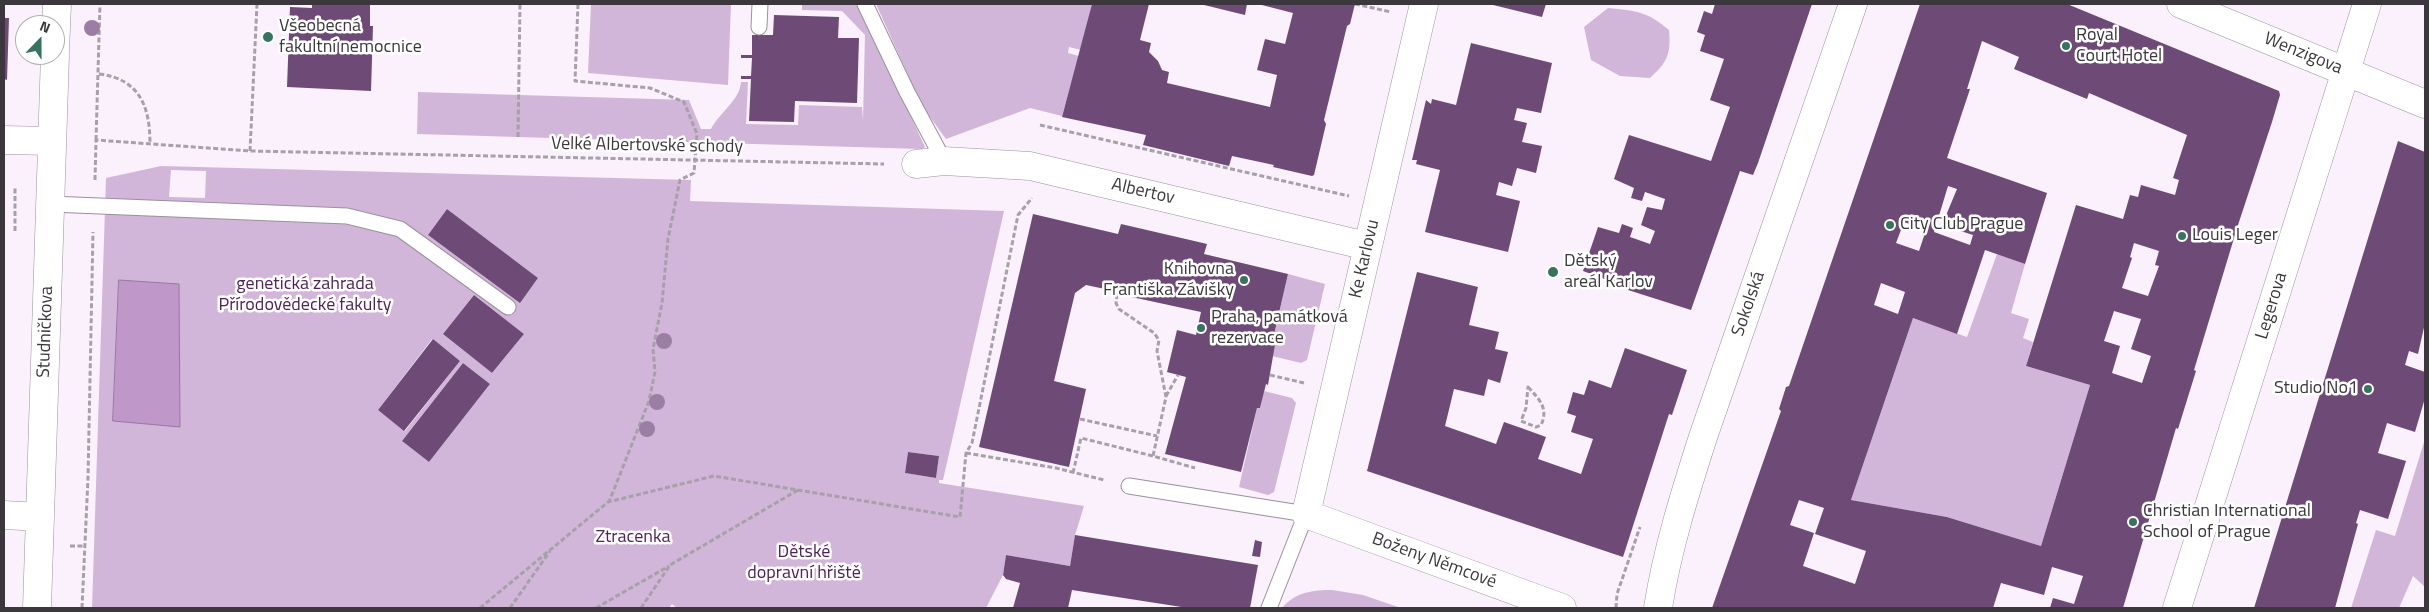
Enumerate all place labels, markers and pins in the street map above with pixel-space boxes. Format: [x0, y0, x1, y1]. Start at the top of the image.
place label: Všeobecná fakultní nemocnice [279, 16, 422, 58]
place label: Royal Court Hotel [2076, 25, 2162, 68]
marker: Všeobecná fakultní nemocnice [261, 30, 275, 44]
marker: Royal Court Hotel [2060, 40, 2072, 52]
place label: City Club Prague [1900, 214, 2023, 236]
marker: City Club Prague [1884, 219, 1896, 231]
place label: Louis Leger [2192, 225, 2278, 247]
marker: Louis Leger [2176, 230, 2188, 242]
place label: Dětský areál Karlov [1564, 251, 1653, 294]
place label: Knihovna Františka Závišky [1103, 259, 1234, 302]
marker: Dětský areál Karlov [1546, 265, 1560, 279]
marker: Knihovna Františka Závišky [1238, 274, 1250, 286]
place label: Praha, památková rezervace [1211, 307, 1348, 350]
marker: Praha, památková rezervace [1195, 322, 1207, 334]
place label: Studio No1 [2274, 378, 2358, 400]
marker: Studio No1 [2362, 383, 2374, 395]
place label: Christian International School of Prague [2143, 501, 2311, 544]
marker: Christian International School of Prague [2127, 516, 2139, 528]

